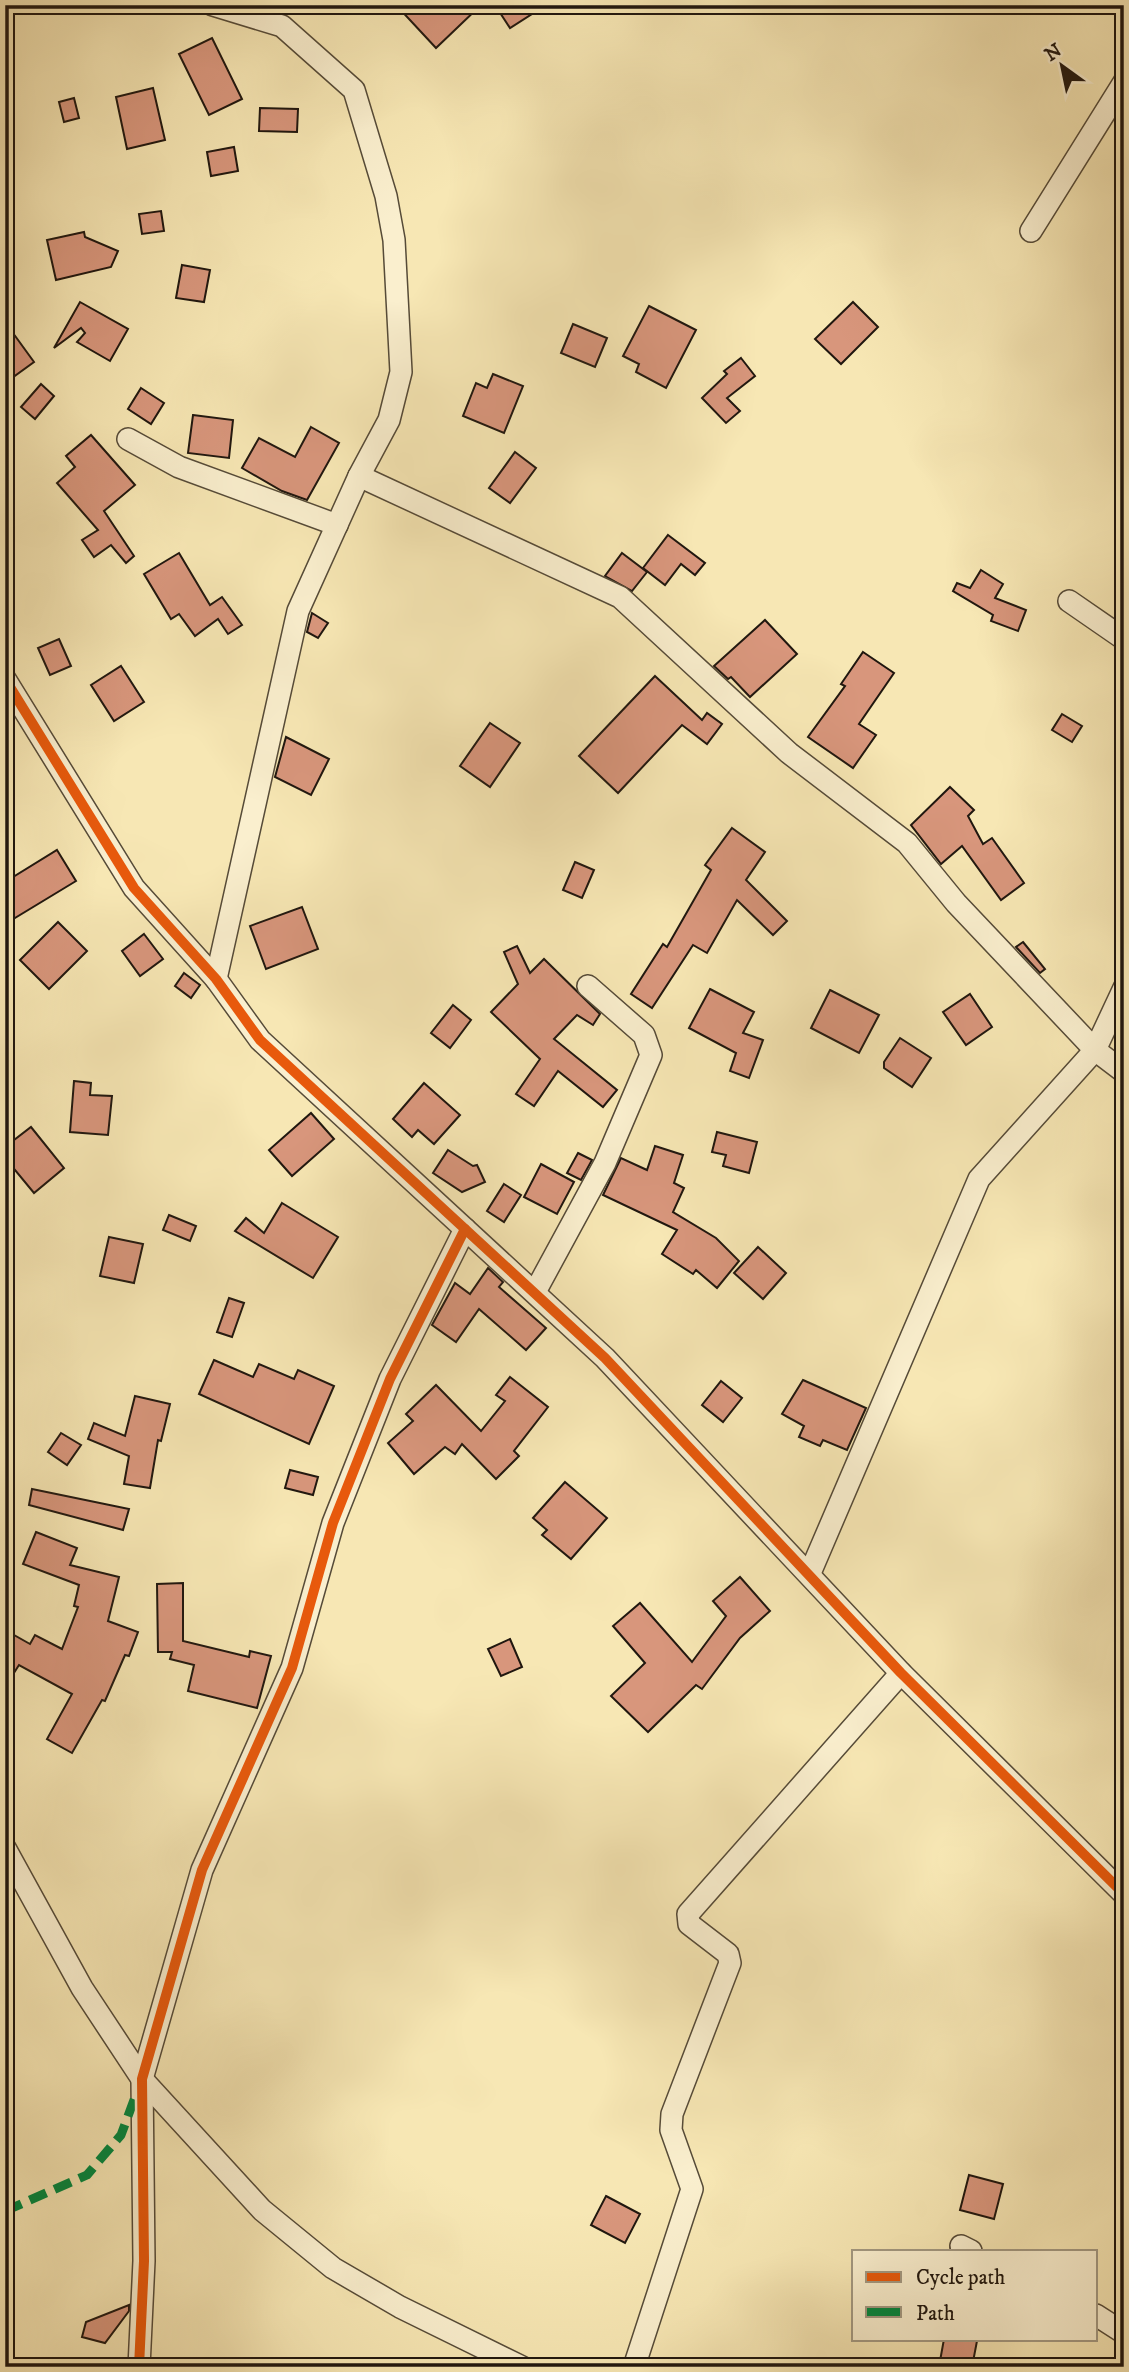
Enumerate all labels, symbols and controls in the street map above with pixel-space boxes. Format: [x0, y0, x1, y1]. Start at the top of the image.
north arrow [1028, 32, 1098, 102]
text: N [1041, 39, 1067, 67]
legend [852, 2250, 1098, 2340]
text: Cycle path [916, 2265, 1005, 2291]
text: Path [916, 2301, 955, 2327]

